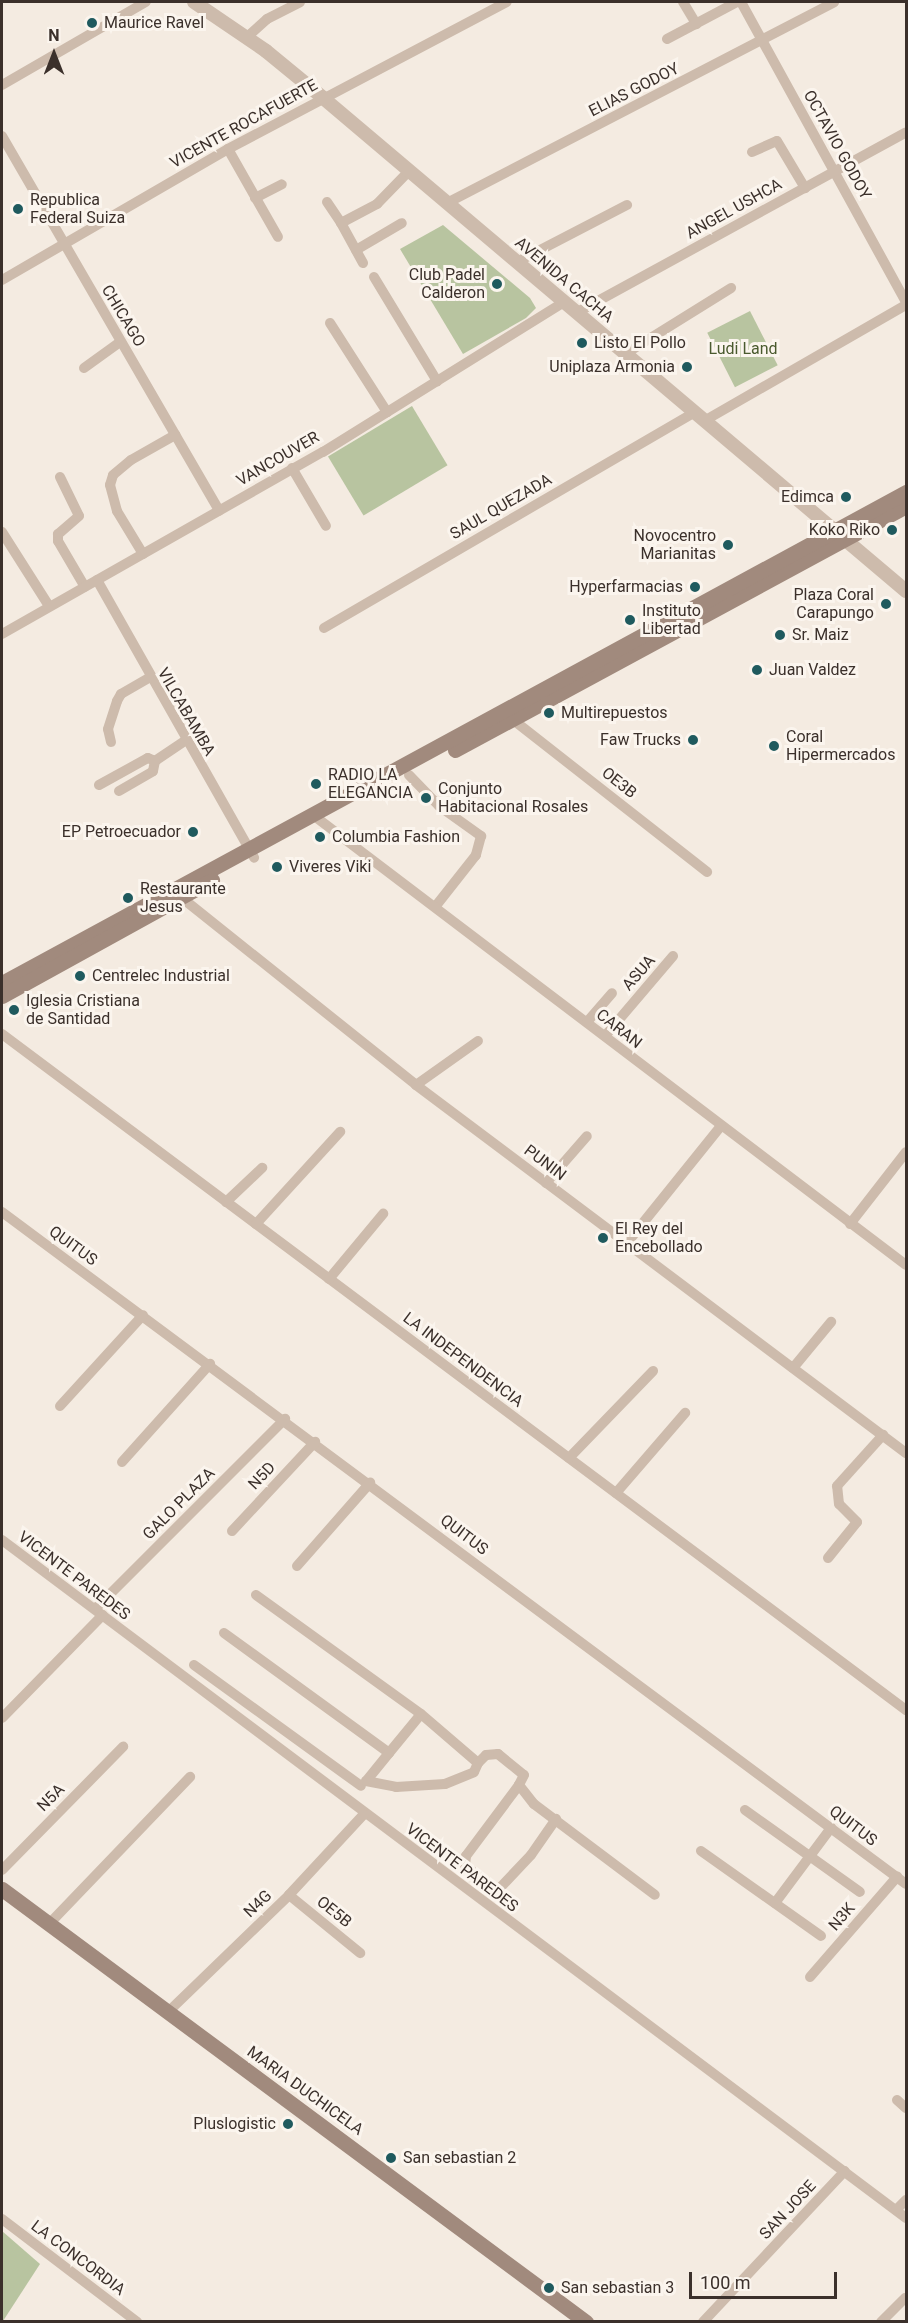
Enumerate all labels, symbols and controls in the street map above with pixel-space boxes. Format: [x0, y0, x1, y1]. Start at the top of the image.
place label: Maurice Ravel [104, 13, 204, 33]
marker: Maurice Ravel [85, 16, 99, 30]
north arrow [24, 24, 84, 84]
text: N [48, 26, 60, 45]
street label: ELIAS GODOY [586, 59, 682, 121]
street label: VICENTE ROCAFUERTE [167, 75, 321, 173]
street label: OCTAVIO GODOY [799, 87, 875, 203]
street label: ANGEL USHCA [683, 175, 785, 243]
place label: Republica Federal Suiza [30, 190, 125, 228]
marker: Republica Federal Suiza [11, 202, 25, 216]
street label: AVENIDA CACHA [511, 233, 617, 327]
place label: Club Padel Calderon [409, 265, 485, 303]
marker: Club Padel Calderon [490, 277, 504, 291]
street label: CHICAGO [97, 282, 149, 350]
place label: Listo El Pollo [594, 333, 686, 353]
marker: Listo El Pollo [575, 336, 589, 350]
park label: Ludi Land [708, 339, 778, 359]
place label: Uniplaza Armonia [549, 357, 675, 377]
marker: Uniplaza Armonia [680, 360, 694, 374]
street label: VANCOUVER [233, 428, 323, 490]
street label: SAUL QUEZADA [447, 470, 555, 544]
place label: Edimca [781, 487, 834, 507]
marker: Edimca [839, 490, 853, 504]
place label: Koko Riko [809, 520, 880, 540]
marker: Koko Riko [885, 523, 899, 537]
place label: Novocentro Marianitas [634, 526, 716, 564]
marker: Novocentro Marianitas [721, 538, 735, 552]
place label: Hyperfarmacias [569, 577, 683, 597]
marker: Hyperfarmacias [688, 580, 702, 594]
place label: Plaza Coral Carapungo [793, 585, 874, 623]
marker: Plaza Coral Carapungo [879, 597, 893, 611]
place label: Instituto Libertad [642, 601, 701, 639]
marker: Instituto Libertad [623, 613, 637, 627]
place label: Sr. Maiz [792, 625, 849, 645]
marker: Sr. Maiz [773, 628, 787, 642]
place label: Juan Valdez [769, 660, 856, 680]
marker: Juan Valdez [750, 663, 764, 677]
street label: VILCABAMBA [153, 665, 219, 759]
place label: Multirepuestos [561, 703, 668, 723]
marker: Multirepuestos [542, 706, 556, 720]
place label: Coral Hipermercados [786, 727, 895, 765]
place label: Faw Trucks [600, 730, 681, 750]
marker: Faw Trucks [686, 733, 700, 747]
marker: Coral Hipermercados [767, 739, 781, 753]
street label: OE3B [598, 763, 640, 803]
place label: RADIO LA ELEGANCIA [328, 765, 413, 803]
marker: RADIO LA ELEGANCIA [309, 777, 323, 791]
place label: Conjunto Habitacional Rosales [438, 779, 588, 817]
marker: Conjunto Habitacional Rosales [419, 791, 433, 805]
place label: EP Petroecuador [62, 822, 181, 842]
marker: EP Petroecuador [186, 825, 200, 839]
place label: Columbia Fashion [332, 827, 460, 847]
marker: Columbia Fashion [313, 830, 327, 844]
place label: Viveres Viki [289, 857, 371, 877]
marker: Viveres Viki [270, 860, 284, 874]
place label: Restaurante Jesus [140, 879, 226, 917]
marker: Restaurante Jesus [121, 891, 135, 905]
street label: ASUA [618, 951, 660, 995]
place label: Centrelec Industrial [92, 966, 230, 986]
marker: Centrelec Industrial [73, 969, 87, 983]
place label: Iglesia Cristiana de Santidad [26, 991, 140, 1029]
marker: Iglesia Cristiana de Santidad [7, 1003, 21, 1017]
street label: CARAN [592, 1005, 646, 1053]
street label: PUNIN [520, 1141, 570, 1185]
place label: El Rey del Encebollado [615, 1219, 703, 1257]
street label: QUITUS [45, 1222, 101, 1270]
marker: El Rey del Encebollado [596, 1231, 610, 1245]
street label: LA INDEPENDENCIA [399, 1309, 527, 1411]
street label: N5D [244, 1458, 280, 1494]
street label: GALO PLAZA [139, 1464, 219, 1544]
street label: QUITUS [436, 1511, 492, 1559]
street label: VICENTE PAREDES [14, 1528, 134, 1624]
street label: N5A [33, 1780, 69, 1816]
street label: QUITUS [825, 1802, 881, 1850]
street label: VICENTE PAREDES [402, 1820, 522, 1916]
street label: N4G [240, 1886, 276, 1922]
street label: OE5B [313, 1892, 355, 1932]
street label: N3K [825, 1899, 859, 1935]
street label: MARIA DUCHICELA [243, 2042, 367, 2140]
place label: Pluslogistic [193, 2114, 276, 2134]
marker: Pluslogistic [281, 2117, 295, 2131]
place label: San sebastian 2 [403, 2148, 516, 2168]
marker: San sebastian 2 [384, 2151, 398, 2165]
street label: SAN JOSE [756, 2176, 820, 2244]
street label: LA CONCORDIA [27, 2216, 129, 2300]
scale bar [692, 2260, 840, 2298]
text: 100 m [700, 2272, 751, 2293]
place label: San sebastian 3 [561, 2278, 674, 2298]
marker: San sebastian 3 [542, 2281, 556, 2295]

